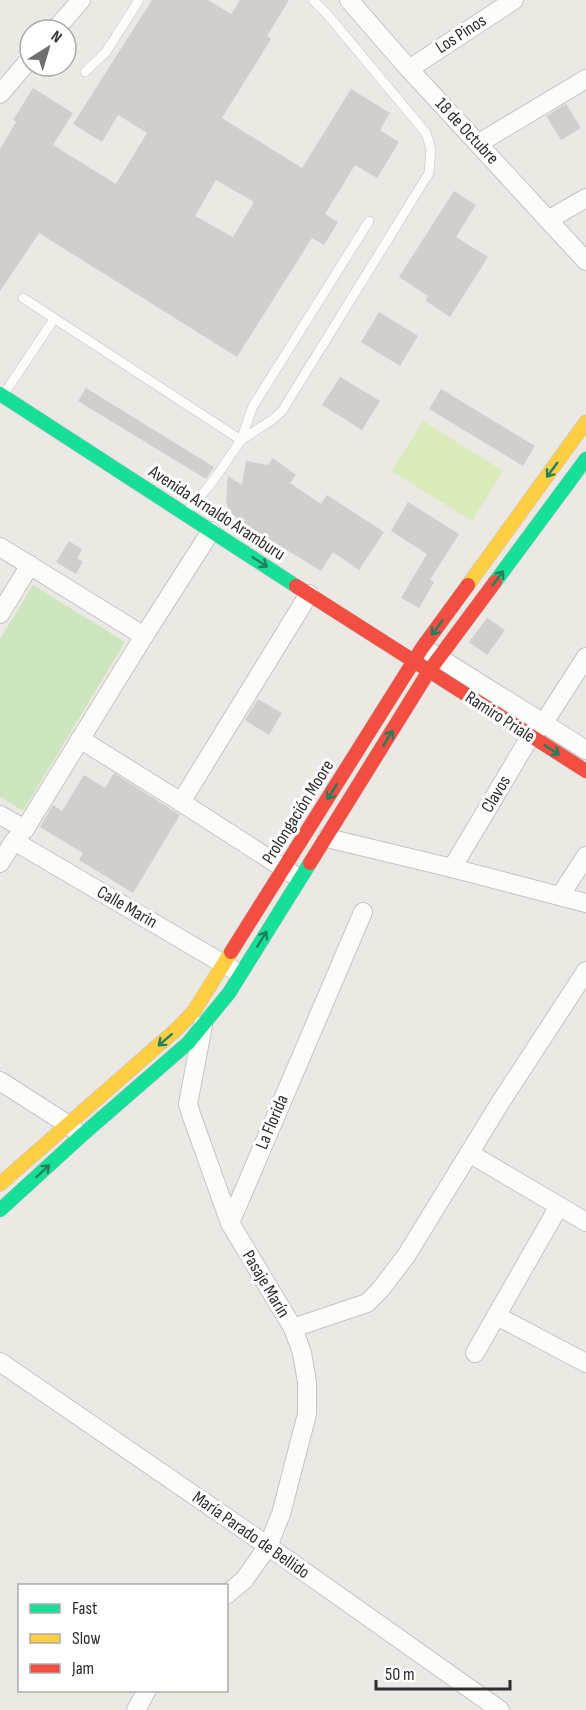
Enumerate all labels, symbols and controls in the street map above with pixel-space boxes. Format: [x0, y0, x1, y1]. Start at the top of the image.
street label: Los Pinos [432, 10, 490, 58]
north arrow [18, 18, 78, 78]
text: N [47, 27, 65, 47]
street label: 18 de Octubre [431, 93, 503, 169]
street label: Avenida Arnaldo Aramburu [144, 461, 289, 565]
one-way arrow [545, 461, 558, 477]
one-way arrow [251, 557, 268, 569]
one-way arrow [492, 570, 504, 586]
one-way arrow [431, 619, 443, 635]
street label: Ramiro Priale [461, 687, 539, 747]
one-way arrow [382, 730, 394, 747]
one-way arrow [543, 744, 560, 756]
street label: Prolongación Moore [258, 756, 338, 868]
street label: Clavos [477, 772, 515, 816]
one-way arrow [326, 783, 338, 800]
street label: Calle Marin [93, 881, 161, 933]
one-way arrow [256, 931, 268, 948]
one-way arrow [158, 1033, 173, 1047]
street label: La Florida [251, 1092, 293, 1152]
one-way arrow [35, 1164, 50, 1178]
street label: Pasaje Marín [238, 1247, 294, 1321]
street label: María Parado de Bellido [188, 1487, 314, 1583]
legend [18, 1584, 228, 1692]
text: Fast [72, 1598, 98, 1619]
text: Slow [72, 1628, 101, 1649]
scale bar [376, 1653, 510, 1691]
text: Jam [71, 1658, 94, 1679]
text: 50 m [385, 1664, 415, 1685]

